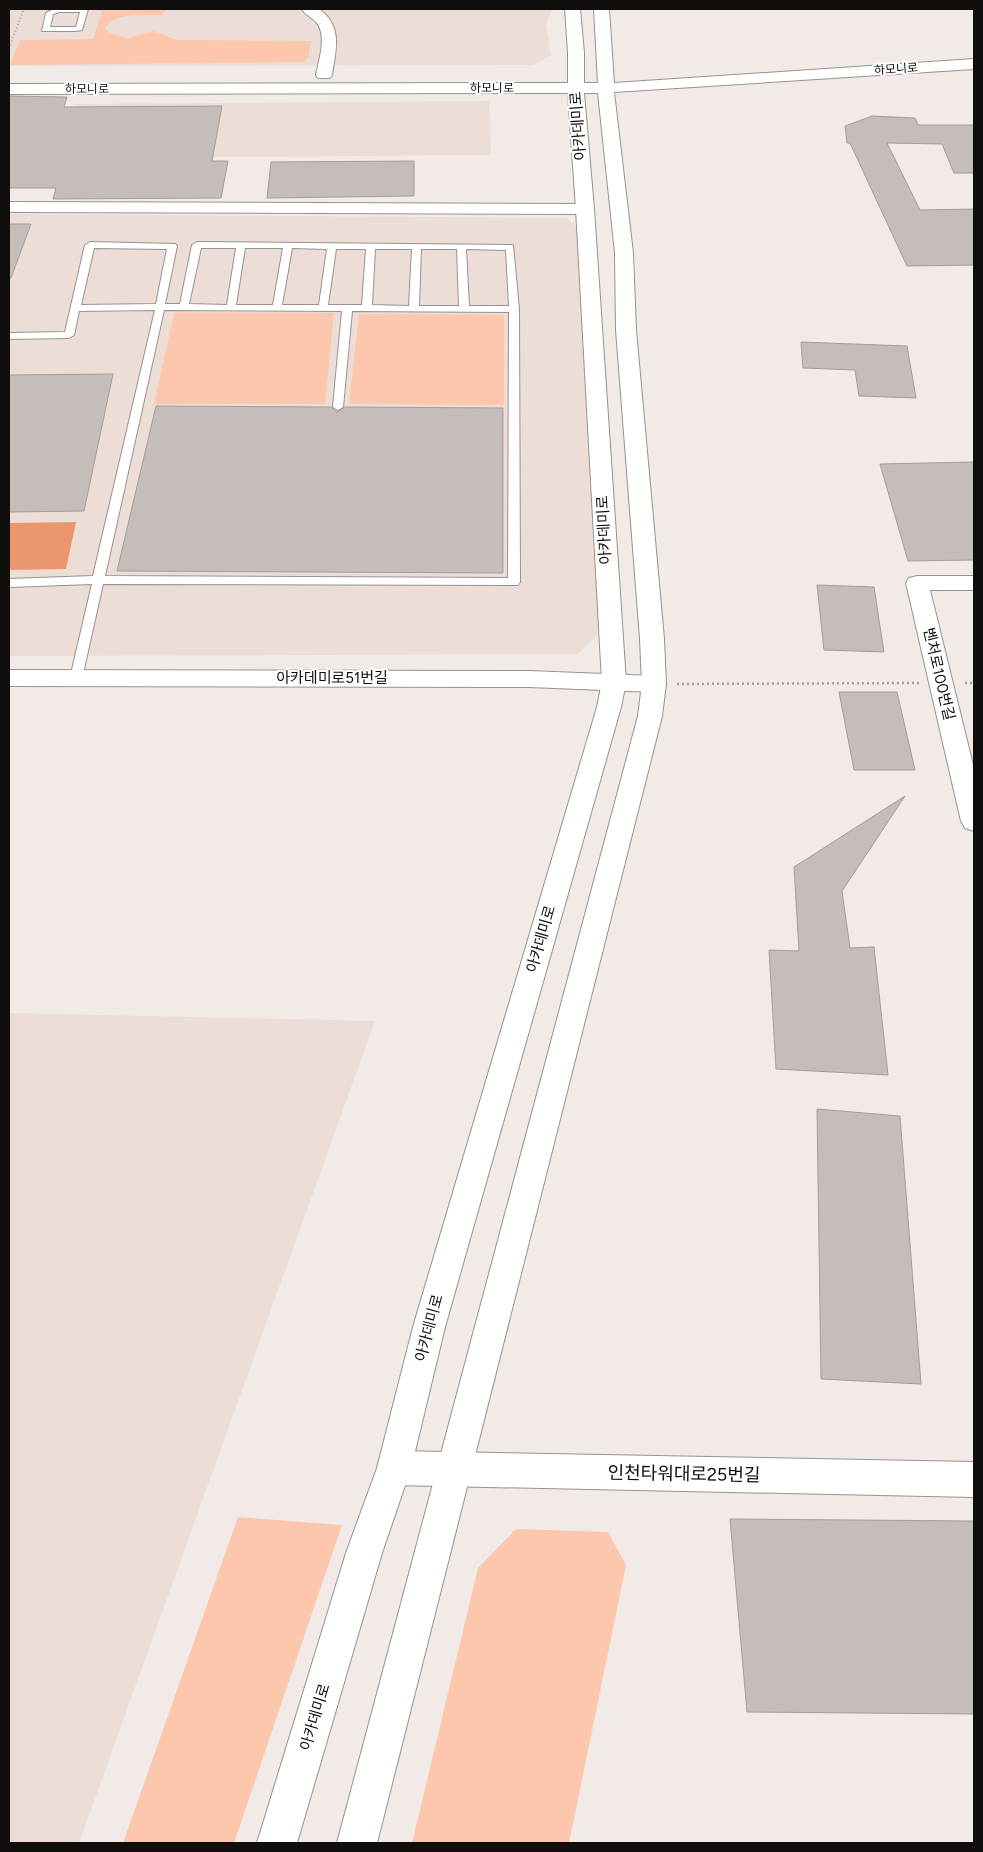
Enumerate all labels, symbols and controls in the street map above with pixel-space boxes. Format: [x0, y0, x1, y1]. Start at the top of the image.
street label: 하모니로 [873, 60, 919, 78]
street label: 하모니로 [470, 81, 514, 95]
street label: 하모니로 [65, 82, 109, 96]
street label: 아카데미로 [567, 91, 589, 161]
street label: 아카데미로 [593, 495, 615, 565]
street label: 벤처로100번길 [920, 626, 958, 722]
street label: 아카데미로51번길 [276, 669, 388, 687]
street label: 아카데미로 [523, 903, 559, 975]
street label: 아카데미로 [411, 1292, 447, 1364]
street label: 인천타워대로25번길 [607, 1462, 761, 1486]
street label: 아카데미로 [296, 1681, 334, 1753]

